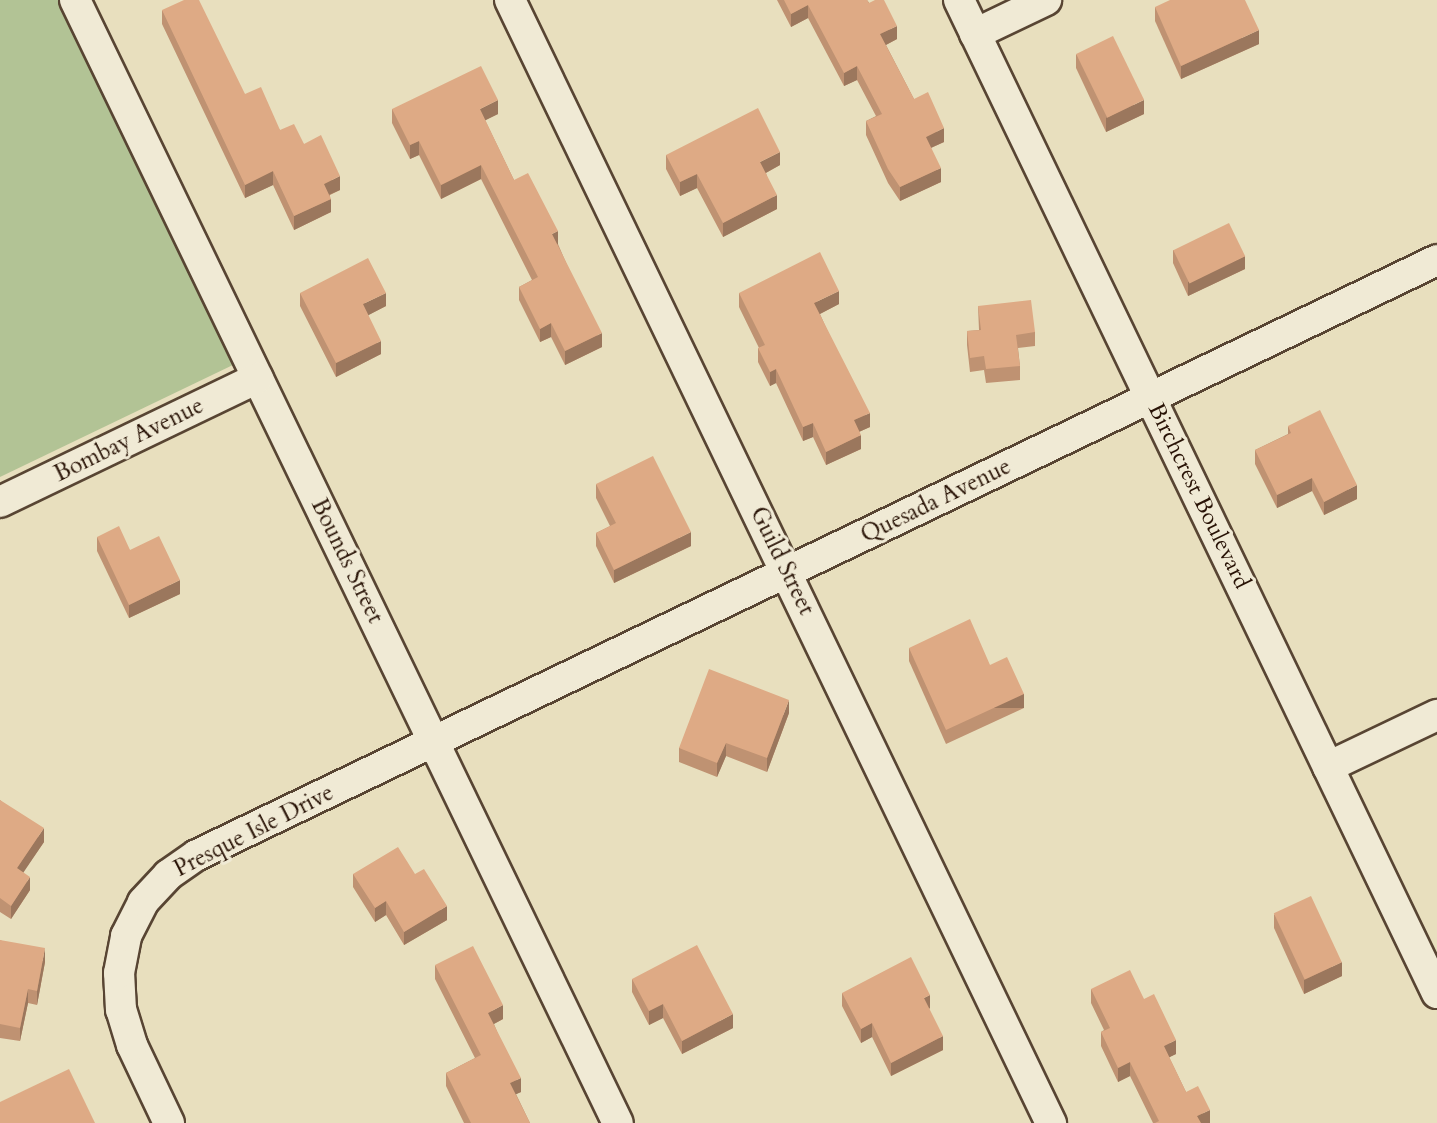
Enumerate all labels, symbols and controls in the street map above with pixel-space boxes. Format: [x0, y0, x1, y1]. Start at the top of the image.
street label: Bombay Avenue [50, 392, 208, 488]
street label: Birchcrest Boulevard [1142, 399, 1256, 593]
street label: Quesada Avenue [856, 453, 1016, 549]
street label: Bounds Street [305, 494, 389, 628]
street label: Guild Street [744, 502, 820, 620]
street label: Presque Isle Drive [170, 779, 338, 883]

